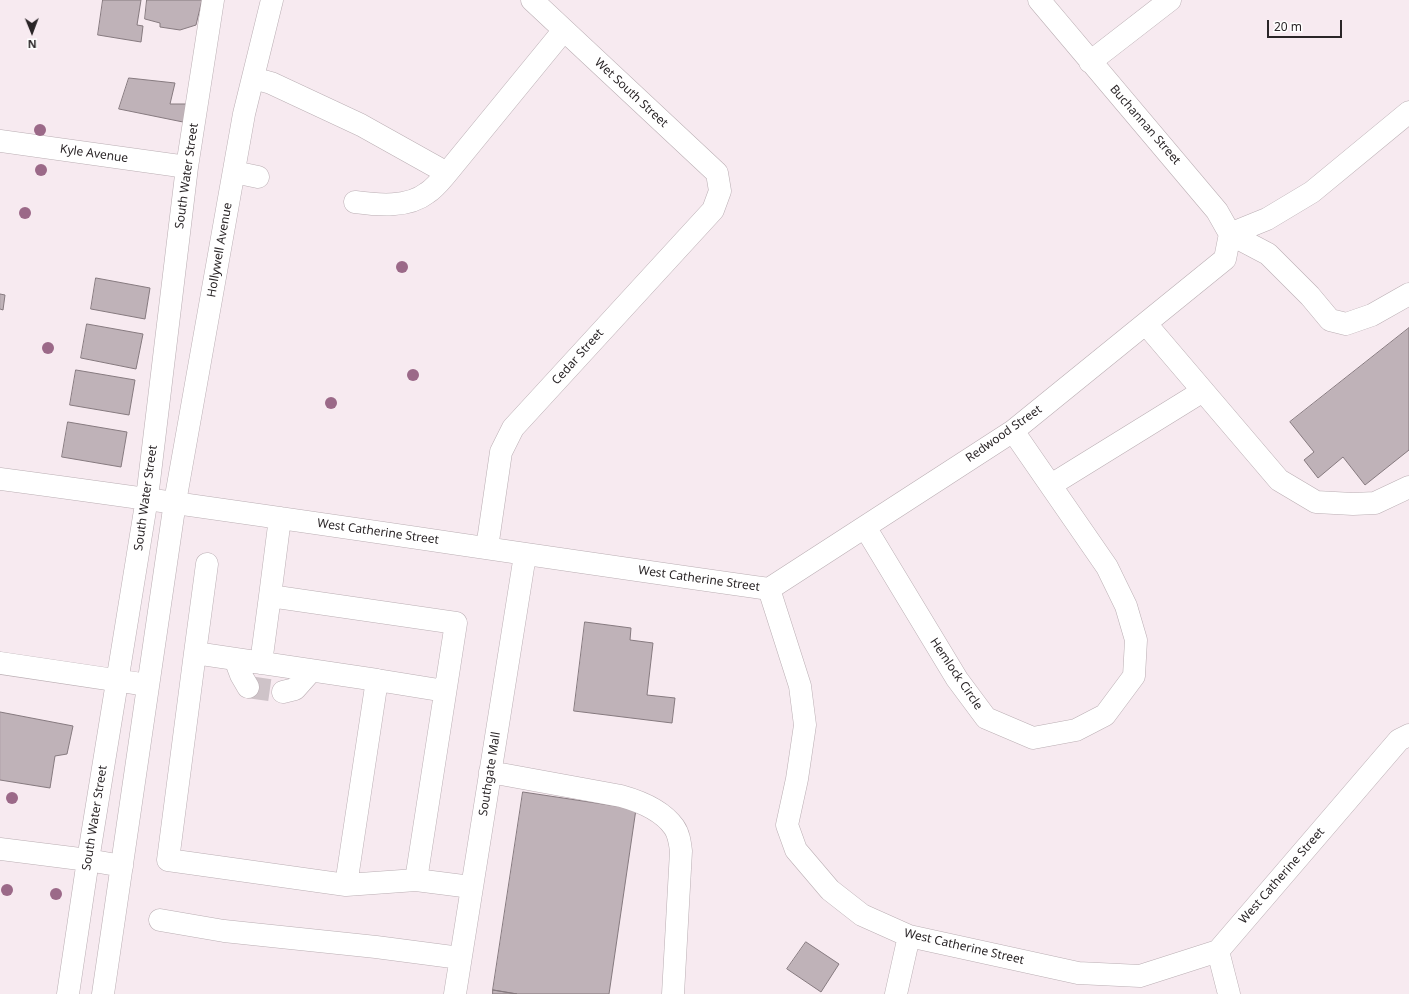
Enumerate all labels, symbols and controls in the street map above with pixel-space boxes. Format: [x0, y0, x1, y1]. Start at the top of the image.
north arrow [12, 12, 52, 52]
scale bar [1269, 12, 1344, 38]
text: 20 m [1274, 18, 1302, 35]
text: N [28, 37, 37, 52]
street label: Wet South Street [591, 55, 671, 131]
street label: Buchannan Street [1107, 82, 1183, 168]
street label: South Water Street [172, 122, 202, 230]
street label: Kyle Avenue [59, 142, 129, 166]
street label: Hollywell Avenue [205, 201, 235, 299]
street label: Cedar Street [549, 326, 607, 388]
street label: Redwood Street [963, 402, 1045, 466]
street label: South Water Street [131, 444, 161, 552]
street label: West Catherine Street [316, 516, 440, 548]
street label: West Catherine Street [637, 563, 761, 595]
street label: Hemlock Circle [927, 635, 985, 713]
street label: Southgate Mall [476, 731, 504, 817]
street label: South Water Street [80, 764, 110, 872]
street label: West Catherine Street [1236, 825, 1328, 927]
street label: West Catherine Street [903, 926, 1025, 968]

